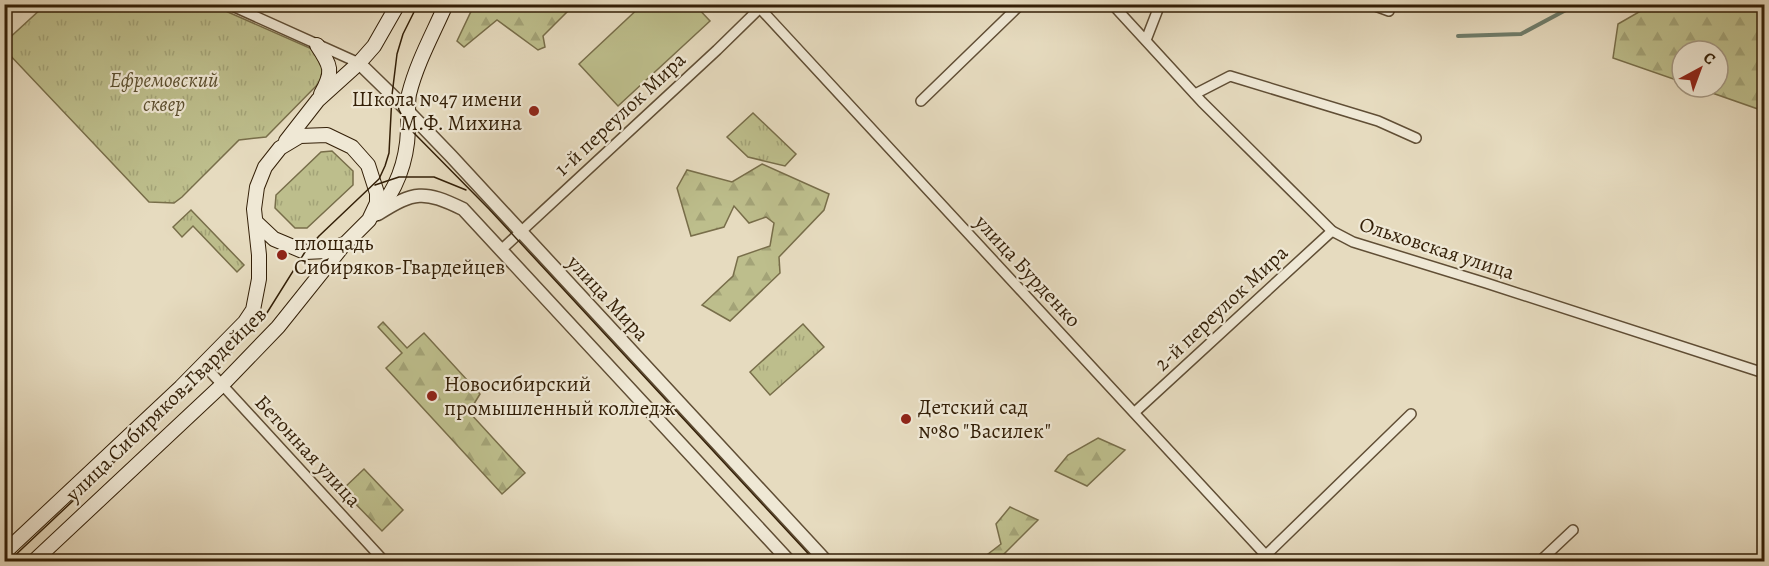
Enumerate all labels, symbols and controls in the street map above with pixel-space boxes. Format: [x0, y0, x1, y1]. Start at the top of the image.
north arrow [1670, 39, 1730, 99]
street label: 1-й переулок Мира [548, 46, 692, 182]
text: С [1698, 47, 1720, 70]
park label: Ефремовский сквер [109, 66, 219, 118]
place label: Школа №47 имени М.Ф. Михина [352, 85, 522, 137]
marker: Школа №47 имени М.Ф. Михина [527, 104, 541, 118]
street label: улица Бурденко [968, 208, 1087, 333]
street label: Ольховская улица [1356, 210, 1519, 286]
place label: площадь Сибиряков-Гвардейцев [294, 229, 505, 281]
street label: 2-й переулок Мира [1148, 239, 1294, 377]
marker: площадь Сибиряков-Гвардейцев [275, 248, 289, 262]
street label: улица Мира [560, 248, 655, 347]
street label: улица Сибиряков-Гвардейцев [59, 300, 272, 508]
place label: Новосибирский промышленный колледж [444, 370, 676, 422]
street label: Бетонная улица [249, 389, 368, 513]
marker: Новосибирский промышленный колледж [425, 389, 439, 403]
place label: Детский сад №80 "Василек" [918, 393, 1051, 445]
marker: Детский сад №80 "Василек" [899, 412, 913, 426]

